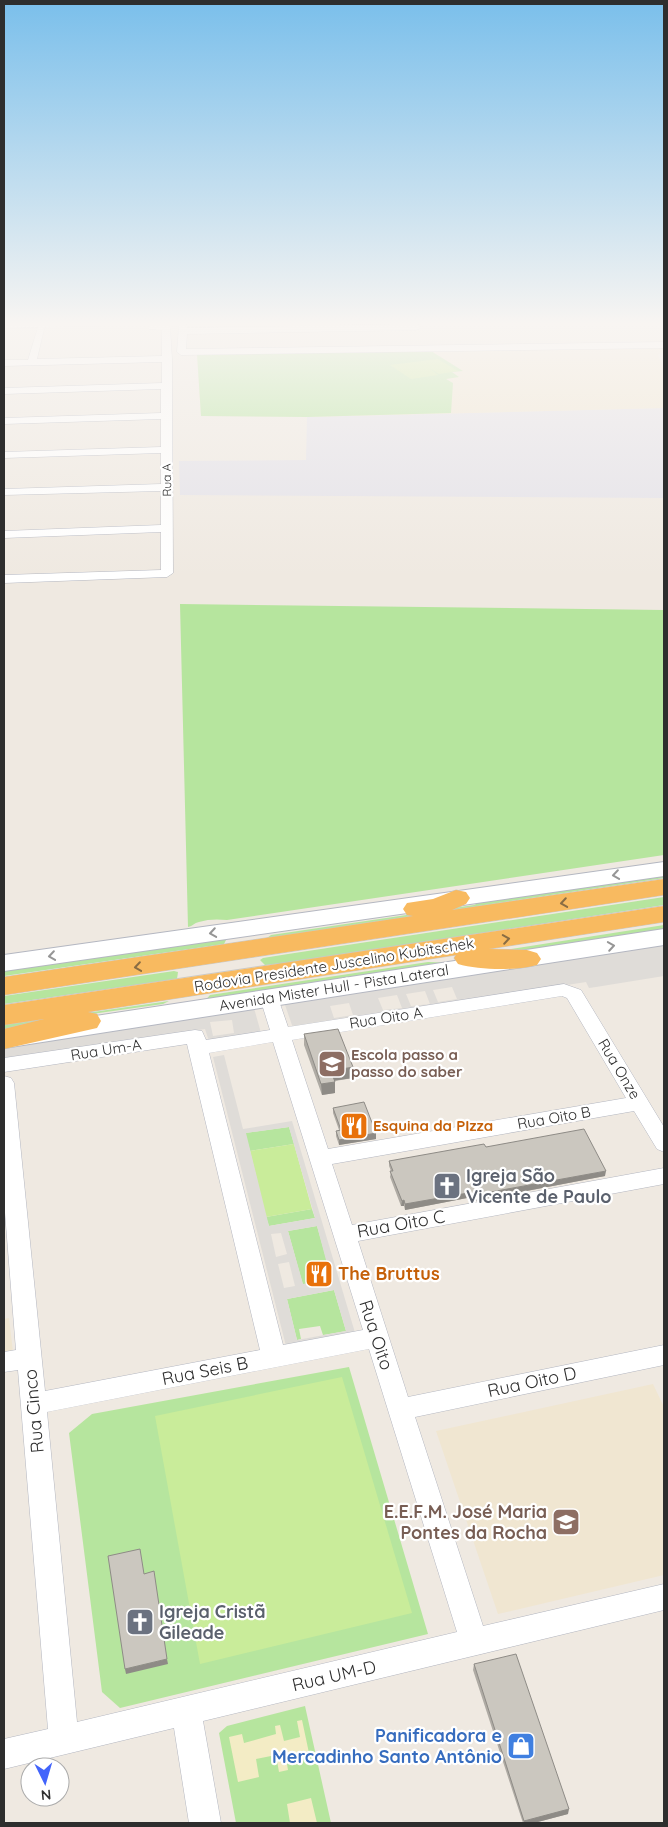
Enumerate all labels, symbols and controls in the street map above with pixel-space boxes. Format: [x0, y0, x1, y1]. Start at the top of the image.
street label: Rua A [159, 463, 174, 497]
one-way arrow [612, 870, 620, 880]
one-way arrow [560, 897, 568, 907]
one-way arrow [208, 928, 217, 938]
street label: Rodovia Presidente Juscelino Kubitschek [193, 933, 475, 996]
one-way arrow [502, 934, 510, 945]
one-way arrow [607, 941, 616, 951]
one-way arrow [47, 951, 56, 961]
street label: Avenida Mister Hull - Pista Lateral [218, 960, 450, 1015]
one-way arrow [134, 961, 142, 972]
street label: Rua Oito A [348, 1002, 424, 1033]
street label: Rua Um-A [69, 1034, 143, 1064]
street label: Rua Onze [594, 1035, 645, 1102]
place label: Escola passo a passo do saber [351, 1045, 463, 1081]
school or university icon: Escola passo a passo do saber [317, 1049, 347, 1079]
street label: Rua Oito B [516, 1102, 592, 1133]
restaurant icon: Esquina da PIzza [339, 1111, 369, 1141]
place label: Esquina da PIzza [373, 1116, 493, 1135]
place label: Igreja São Vicente de Paulo [466, 1164, 611, 1208]
church icon: Igreja São Vicente de Paulo [432, 1171, 462, 1201]
street label: Rua Oito C [355, 1204, 447, 1243]
restaurant icon: The Bruttus [304, 1259, 334, 1289]
place label: The Bruttus [338, 1262, 440, 1285]
street label: Rua Oito [354, 1297, 399, 1373]
street label: Rua Seis B [160, 1351, 250, 1390]
street label: Rua Oito D [485, 1361, 579, 1402]
street label: Rua Cinco [18, 1368, 49, 1454]
place label: E.E.F.M. José Maria Pontes da Rocha [384, 1500, 547, 1544]
school or university icon: E.E.F.M. José Maria Pontes da Rocha [551, 1507, 581, 1537]
place label: Igreja Cristã Gileade [159, 1600, 265, 1644]
church icon: Igreja Cristã Gileade [125, 1607, 155, 1637]
street label: Rua UM-D [290, 1655, 378, 1696]
place label: Panificadora e Mercadinho Santo Antônio [272, 1724, 502, 1768]
shop icon: Panificadora e Mercadinho Santo Antônio [506, 1731, 536, 1761]
north arrow [20, 1757, 70, 1807]
text: N [40, 1786, 52, 1804]

